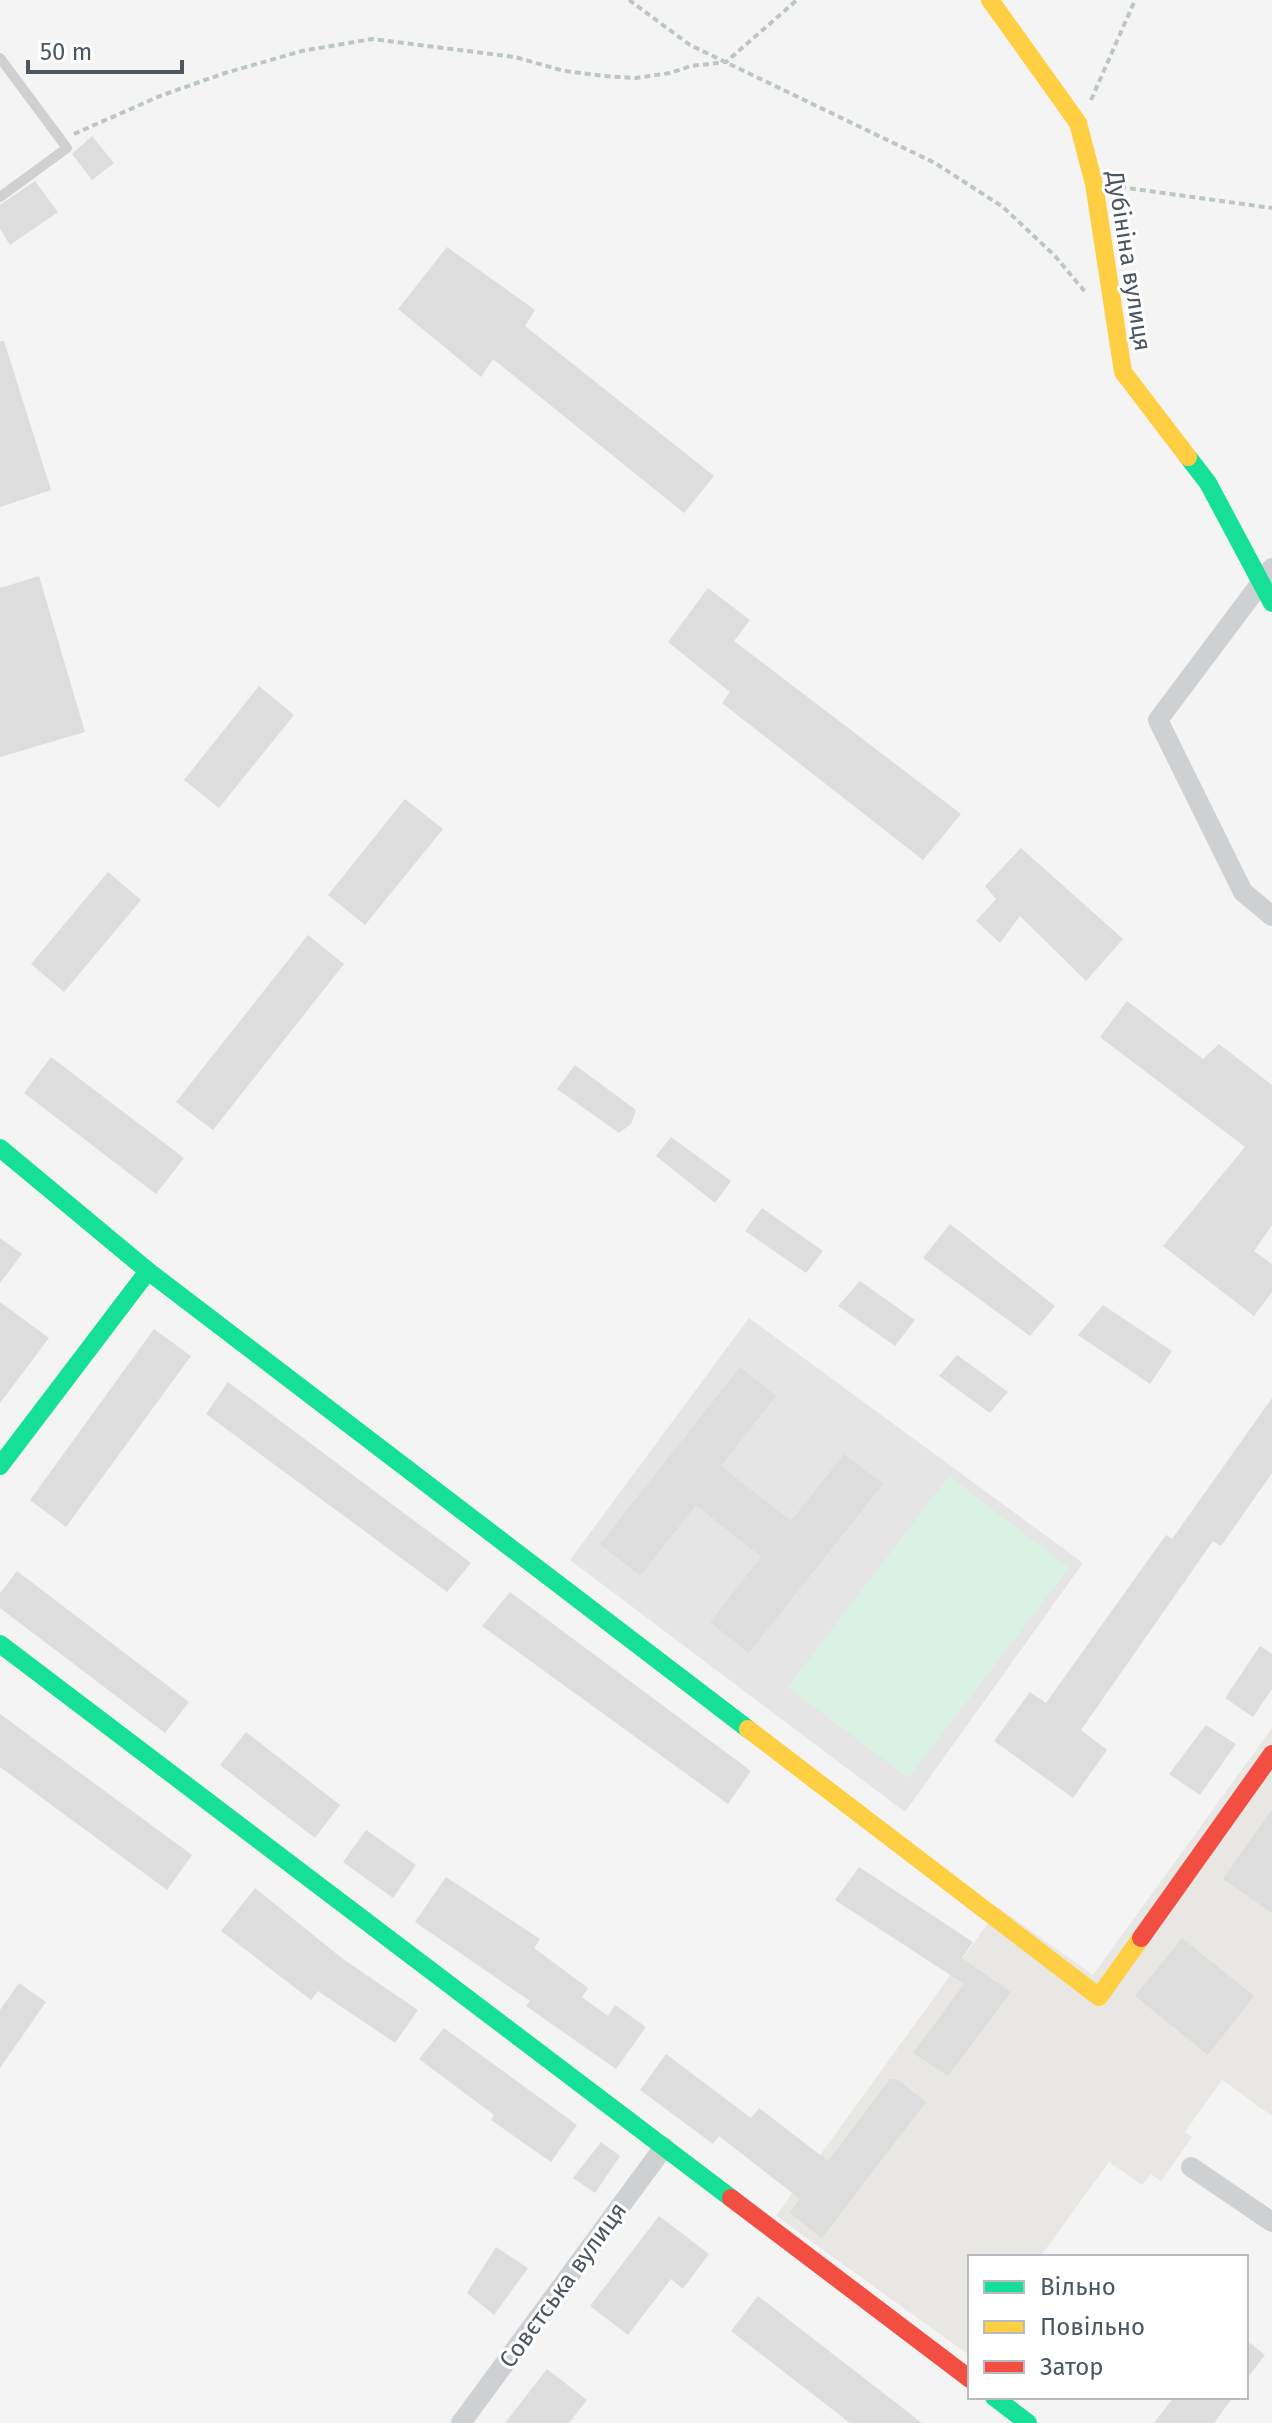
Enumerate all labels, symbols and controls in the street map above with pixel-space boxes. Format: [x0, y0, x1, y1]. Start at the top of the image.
scale bar [28, 24, 182, 74]
text: 50 m [40, 38, 92, 66]
street label: Дубініна вулиця [1101, 168, 1157, 353]
street label: Совєтська вулиця [494, 2197, 632, 2373]
legend [968, 2255, 1248, 2399]
text: Вільно [1040, 2273, 1116, 2301]
text: Повільно [1040, 2313, 1145, 2341]
text: Затор [1040, 2353, 1104, 2381]

